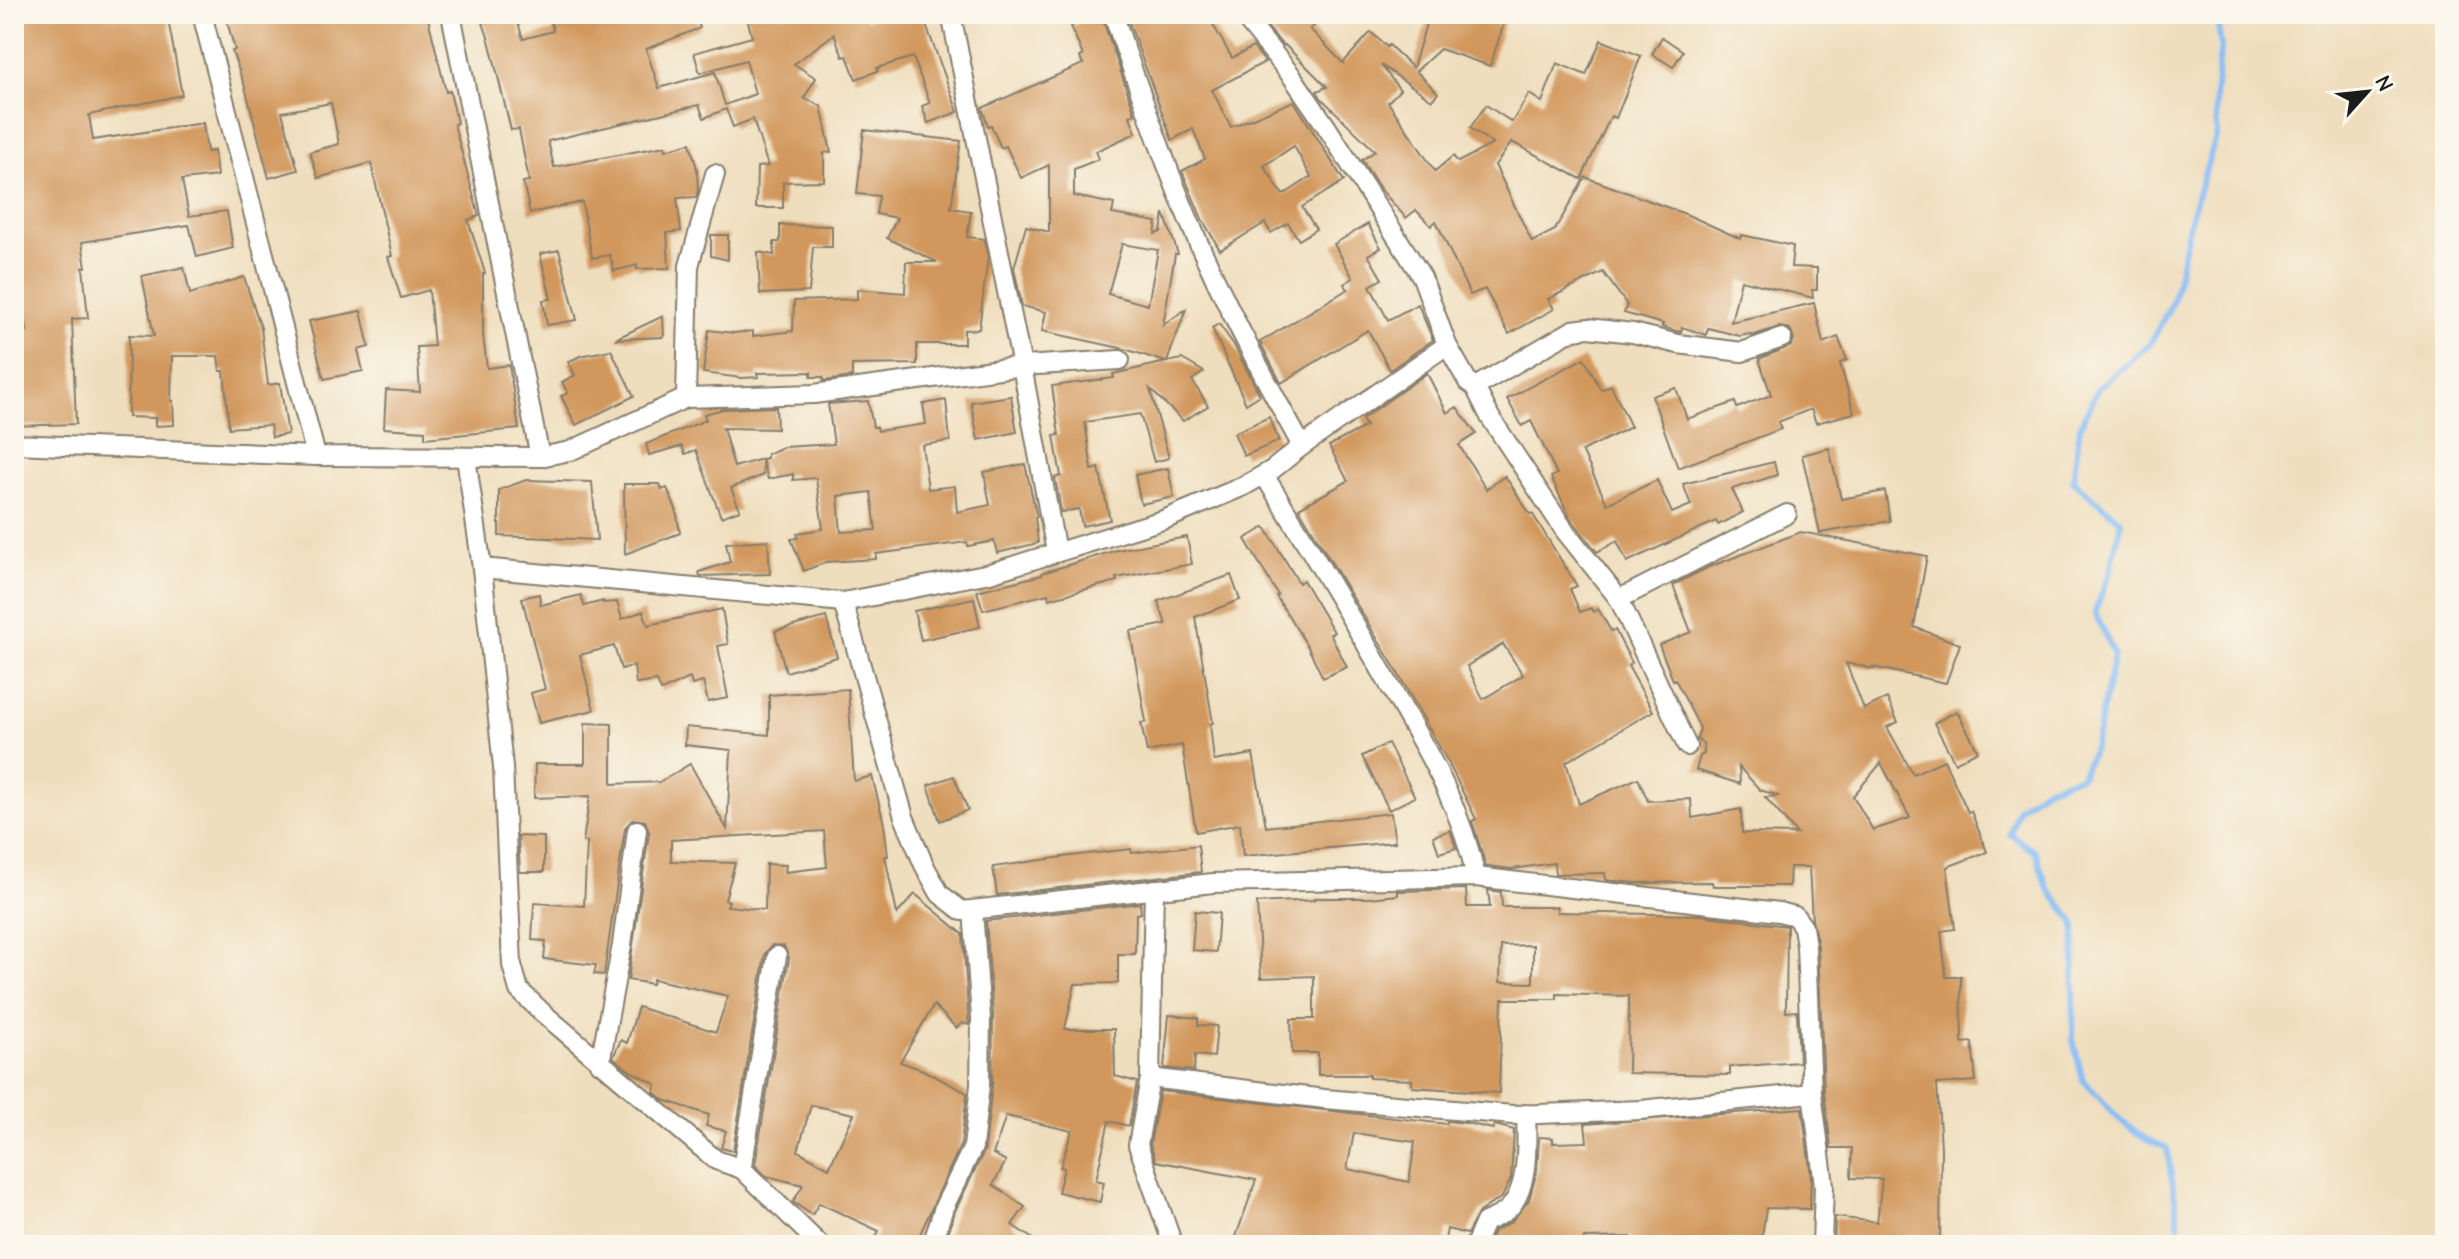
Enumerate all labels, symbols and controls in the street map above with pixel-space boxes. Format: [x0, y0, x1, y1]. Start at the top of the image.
north arrow [2327, 52, 2407, 132]
text: N [2369, 71, 2399, 96]

